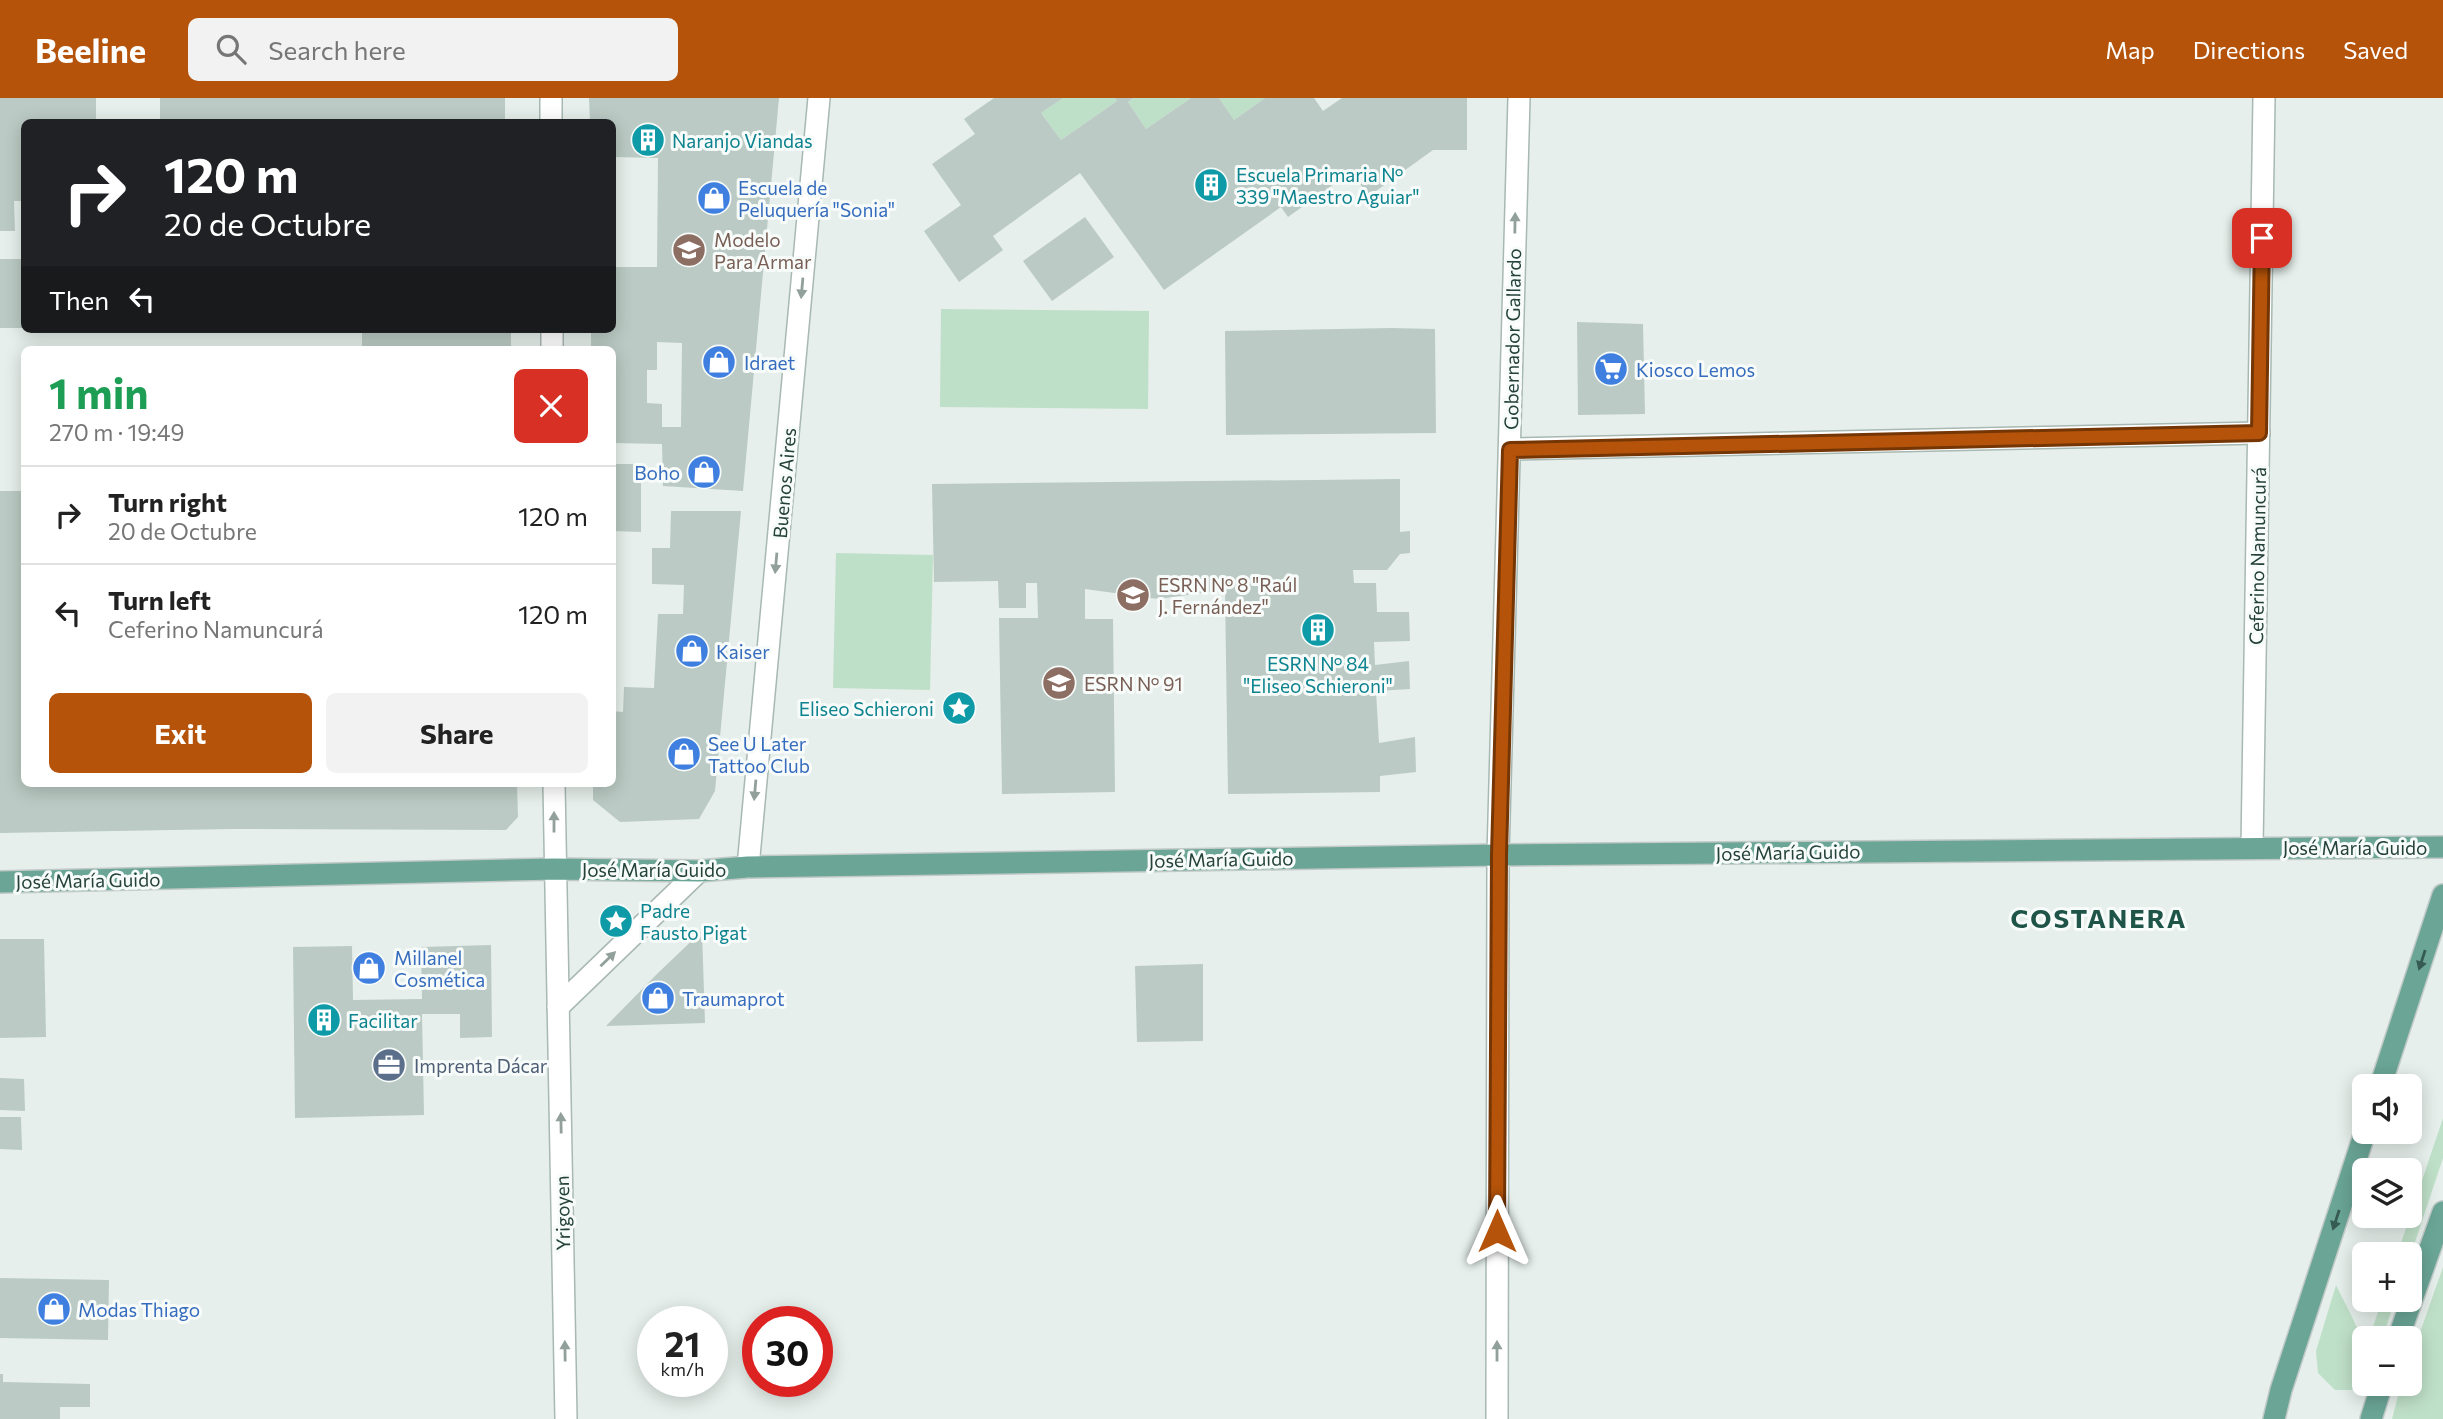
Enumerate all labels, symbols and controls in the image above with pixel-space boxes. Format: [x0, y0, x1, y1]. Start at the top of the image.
search box [188, 18, 678, 81]
text: Beeline [35, 29, 146, 70]
icon: search [212, 30, 250, 68]
text: Search here [268, 34, 406, 65]
text: Map [2105, 35, 2155, 64]
text: Directions [2193, 35, 2305, 64]
text: Saved [2343, 35, 2408, 64]
building icon: Naranjo Viandas [629, 121, 667, 159]
place label: Naranjo Viandas [672, 129, 813, 152]
text: 120 m [164, 143, 298, 203]
icon: right [49, 147, 140, 238]
place label: Escuela Primaria Nº 339 "Maestro Aguiar" [1236, 163, 1420, 208]
building icon: Escuela Primaria Nº 339 "Maestro Aguiar" [1192, 166, 1230, 204]
place label: Escuela de Peluquería "Sonia" [738, 176, 895, 221]
shop icon: Escuela de Peluquería "Sonia" [695, 179, 733, 217]
text: 20 de Octubre [164, 203, 371, 243]
pin [2232, 208, 2292, 268]
one-way arrow [1510, 212, 1521, 234]
icon: arrive [2243, 219, 2281, 257]
place label: Modelo Para Armar [714, 228, 812, 273]
school or university icon: Modelo Para Armar [670, 231, 708, 269]
street label: Gobernador Gallardo [1499, 248, 1525, 430]
one-way arrow [796, 277, 807, 299]
icon: left [123, 280, 161, 318]
text: Then [49, 284, 109, 315]
shop icon: Idraet [700, 343, 738, 381]
supermarket icon: Kiosco Lemos [1592, 350, 1630, 388]
place label: Idraet [744, 351, 796, 374]
place label: Kiosco Lemos [1636, 358, 1755, 381]
text: 1 min [49, 366, 149, 418]
button: close [514, 369, 588, 443]
text: 270 m · 19:49 [49, 418, 184, 446]
street label: Buenos Aires [768, 427, 800, 539]
shop icon: Boho [685, 453, 723, 491]
place label: Boho [634, 461, 680, 484]
street label: Ceferino Namuncurá [2244, 467, 2270, 645]
text: Turn right [108, 486, 227, 517]
icon: right [49, 496, 87, 534]
text: 120 m [518, 500, 588, 531]
text: 20 de Octubre [108, 517, 257, 545]
one-way arrow [770, 552, 781, 574]
place label: ESRN Nº 8 "Raúl J. Fernández" [1158, 573, 1297, 618]
school or university icon: ESRN Nº 8 "Raúl J. Fernández" [1114, 576, 1152, 614]
text: Turn left [108, 584, 211, 615]
icon: left [49, 594, 87, 632]
text: 120 m [518, 598, 588, 629]
building icon: ESRN Nº 84 "Eliseo Schieroni" [1299, 611, 1337, 649]
text: Ceferino Namuncurá [108, 615, 323, 643]
shop icon: Kaiser [673, 632, 711, 670]
place label: Kaiser [716, 640, 770, 663]
place label: ESRN Nº 84 "Eliseo Schieroni" [1243, 652, 1393, 697]
school or university icon: ESRN Nº 91 [1040, 664, 1078, 702]
place label: ESRN Nº 91 [1084, 672, 1183, 695]
place icon: Eliseo Schieroni [940, 689, 978, 727]
button: Exit [49, 693, 312, 773]
button: Share [326, 693, 588, 773]
place label: Eliseo Schieroni [799, 697, 934, 720]
place label: See U Later Tattoo Club [708, 732, 810, 777]
shop icon: See U Later Tattoo Club [665, 735, 703, 773]
one-way arrow [749, 779, 760, 801]
one-way arrow [548, 811, 560, 833]
street label: José María Guido [2283, 836, 2427, 859]
street label: José María Guido [1715, 839, 1861, 865]
street label: José María Guido [1148, 846, 1294, 872]
street label: José María Guido [582, 858, 726, 881]
street label: José María Guido [15, 867, 161, 893]
place label: Padre Fausto Pigat [640, 899, 747, 944]
place icon: Padre Fausto Pigat [597, 902, 635, 940]
district label: COSTANERA [2010, 902, 2188, 933]
place label: Millanel Cosmética [394, 946, 485, 991]
shop icon: Millanel Cosmética [350, 949, 388, 987]
one-way arrow [2416, 949, 2427, 970]
one-way arrow [599, 951, 616, 968]
shop icon: Traumaprot [639, 979, 677, 1017]
place label: Traumaprot [682, 987, 785, 1010]
building icon: Facilitar [305, 1001, 343, 1039]
place label: Facilitar [348, 1009, 418, 1032]
office icon: Imprenta Dácar [370, 1046, 408, 1084]
place label: Imprenta Dácar [414, 1054, 548, 1077]
map controls [2352, 1074, 2422, 1396]
button: sound [2352, 1074, 2422, 1144]
one-way arrow [555, 1112, 566, 1134]
button: layers [2352, 1158, 2422, 1228]
street label: Yrigoyen [550, 1175, 574, 1251]
position arrow [1460, 1194, 1534, 1268]
one-way arrow [2330, 1210, 2341, 1231]
button: + [2352, 1242, 2422, 1312]
shop icon: Modas Thiago [35, 1290, 73, 1328]
place label: Modas Thiago [78, 1298, 200, 1321]
speed limit sign: 30 [742, 1306, 833, 1397]
text: 21 [665, 1321, 700, 1364]
button: − [2352, 1326, 2422, 1396]
one-way arrow [559, 1340, 570, 1362]
one-way arrow [1491, 1340, 1503, 1362]
text: km/h [661, 1358, 704, 1380]

